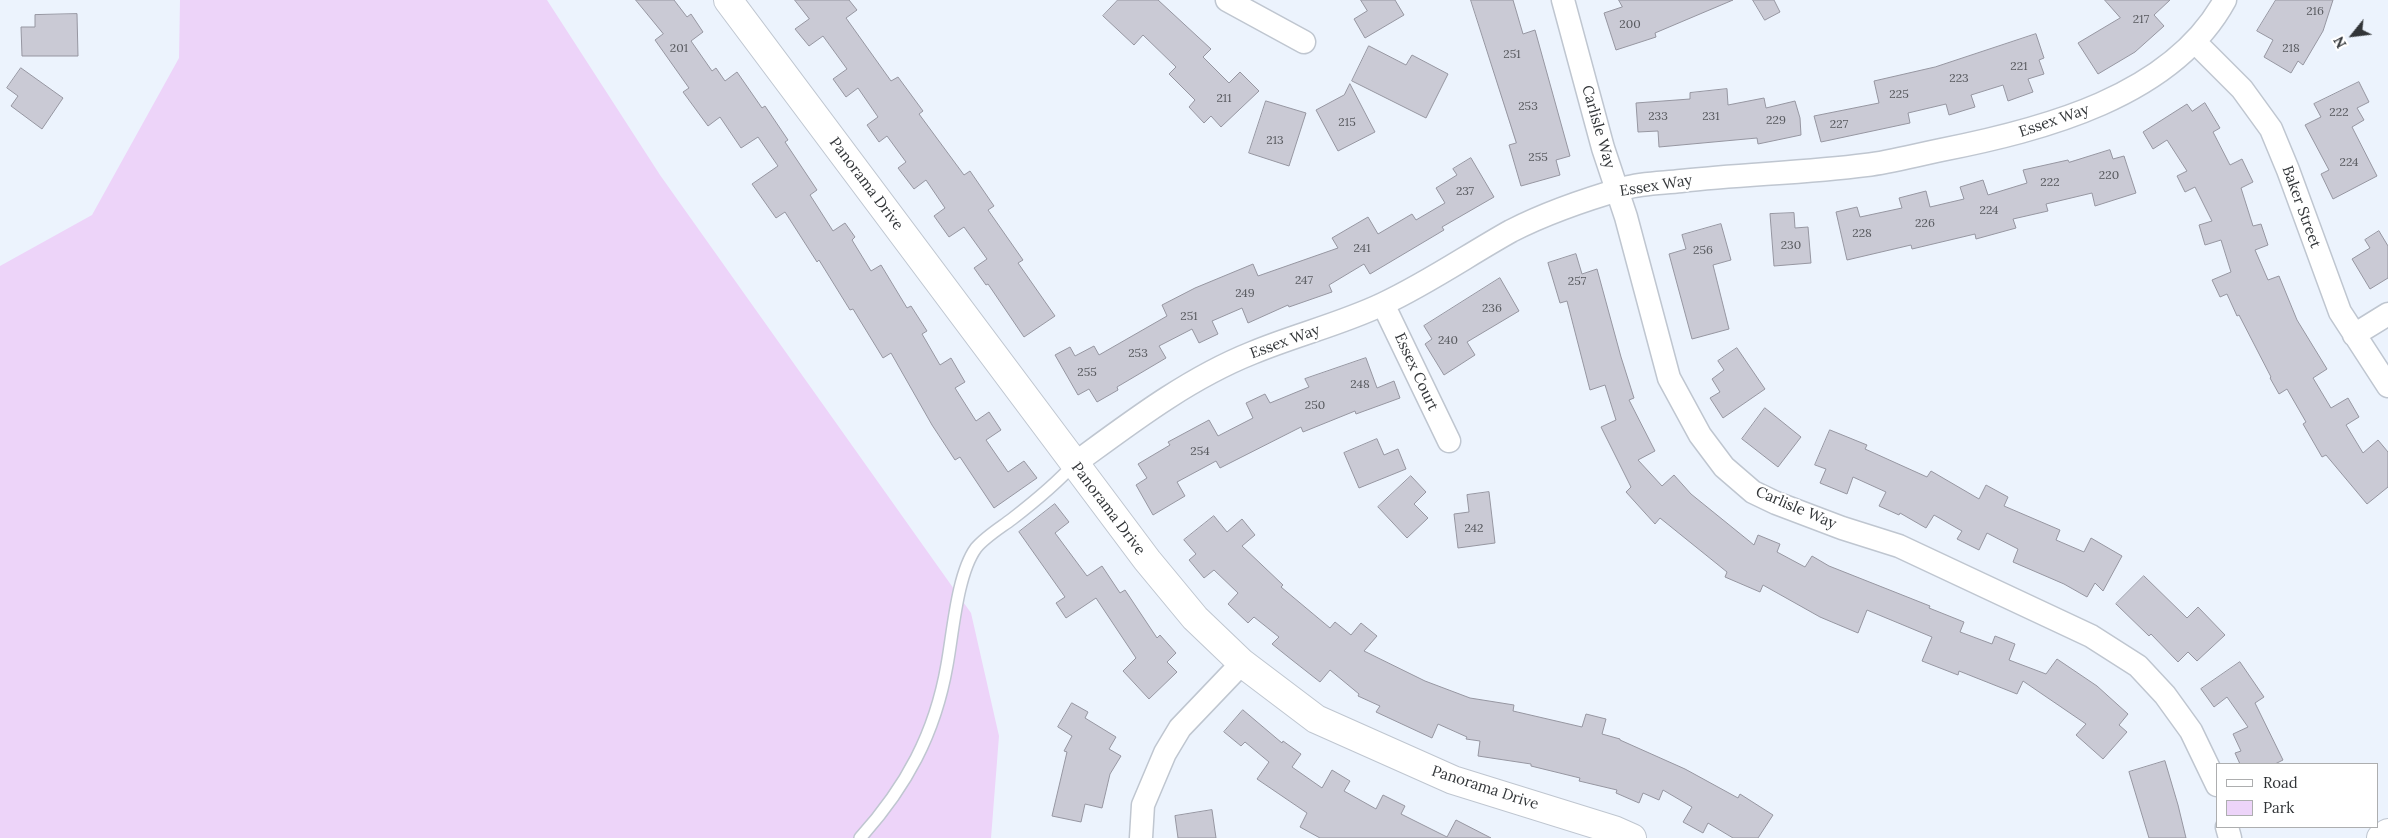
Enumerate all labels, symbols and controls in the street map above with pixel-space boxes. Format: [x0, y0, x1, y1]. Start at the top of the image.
house number: 216 [2306, 5, 2324, 19]
north arrow [2328, 10, 2378, 60]
house number: 217 [2133, 13, 2149, 27]
house number: 200 [1619, 18, 1641, 32]
text: N [2329, 33, 2350, 51]
house number: 201 [670, 42, 688, 56]
house number: 218 [2282, 42, 2300, 56]
house number: 251 [1503, 48, 1521, 62]
house number: 221 [2010, 60, 2028, 74]
house number: 223 [1949, 72, 1969, 86]
street label: Carlisle Way [1578, 83, 1618, 171]
house number: 225 [1889, 88, 1909, 102]
house number: 211 [1216, 92, 1232, 106]
house number: 253 [1518, 100, 1538, 114]
street label: Essex Way [2017, 101, 2091, 141]
house number: 222 [2329, 106, 2349, 120]
house number: 233 [1648, 110, 1668, 124]
house number: 231 [1702, 110, 1720, 124]
house number: 229 [1766, 114, 1786, 128]
house number: 215 [1338, 116, 1356, 130]
house number: 227 [1830, 118, 1848, 132]
street label: Panorama Drive [825, 134, 907, 234]
house number: 213 [1266, 134, 1284, 148]
house number: 255 [1528, 151, 1548, 165]
house number: 224 [2339, 156, 2359, 170]
street label: Baker Street [2278, 163, 2324, 251]
house number: 220 [2099, 169, 2119, 183]
street label: Essex Way [1619, 171, 1693, 201]
house number: 222 [2040, 176, 2060, 190]
house number: 237 [1456, 185, 1474, 199]
house number: 224 [1979, 204, 1999, 218]
house number: 226 [1915, 217, 1935, 231]
house number: 228 [1852, 227, 1872, 241]
house number: 230 [1781, 239, 1801, 253]
house number: 241 [1353, 242, 1371, 256]
house number: 256 [1693, 244, 1713, 258]
house number: 247 [1295, 274, 1313, 288]
house number: 257 [1568, 275, 1586, 289]
house number: 249 [1235, 287, 1255, 301]
house number: 236 [1482, 302, 1502, 316]
house number: 251 [1180, 310, 1198, 324]
street label: Essex Way [1248, 321, 1322, 363]
street label: Essex Court [1390, 330, 1442, 414]
house number: 240 [1438, 334, 1458, 348]
house number: 253 [1128, 347, 1148, 361]
house number: 255 [1077, 366, 1097, 380]
house number: 248 [1350, 378, 1370, 392]
house number: 250 [1305, 399, 1325, 413]
house number: 254 [1190, 445, 1210, 459]
street label: Panorama Drive [1067, 459, 1149, 559]
street label: Carlisle Way [1753, 483, 1839, 533]
house number: 242 [1464, 522, 1484, 536]
street label: Panorama Drive [1429, 762, 1541, 814]
legend [2216, 763, 2378, 828]
text: Road [2263, 773, 2298, 792]
text: Park [2263, 798, 2294, 817]

